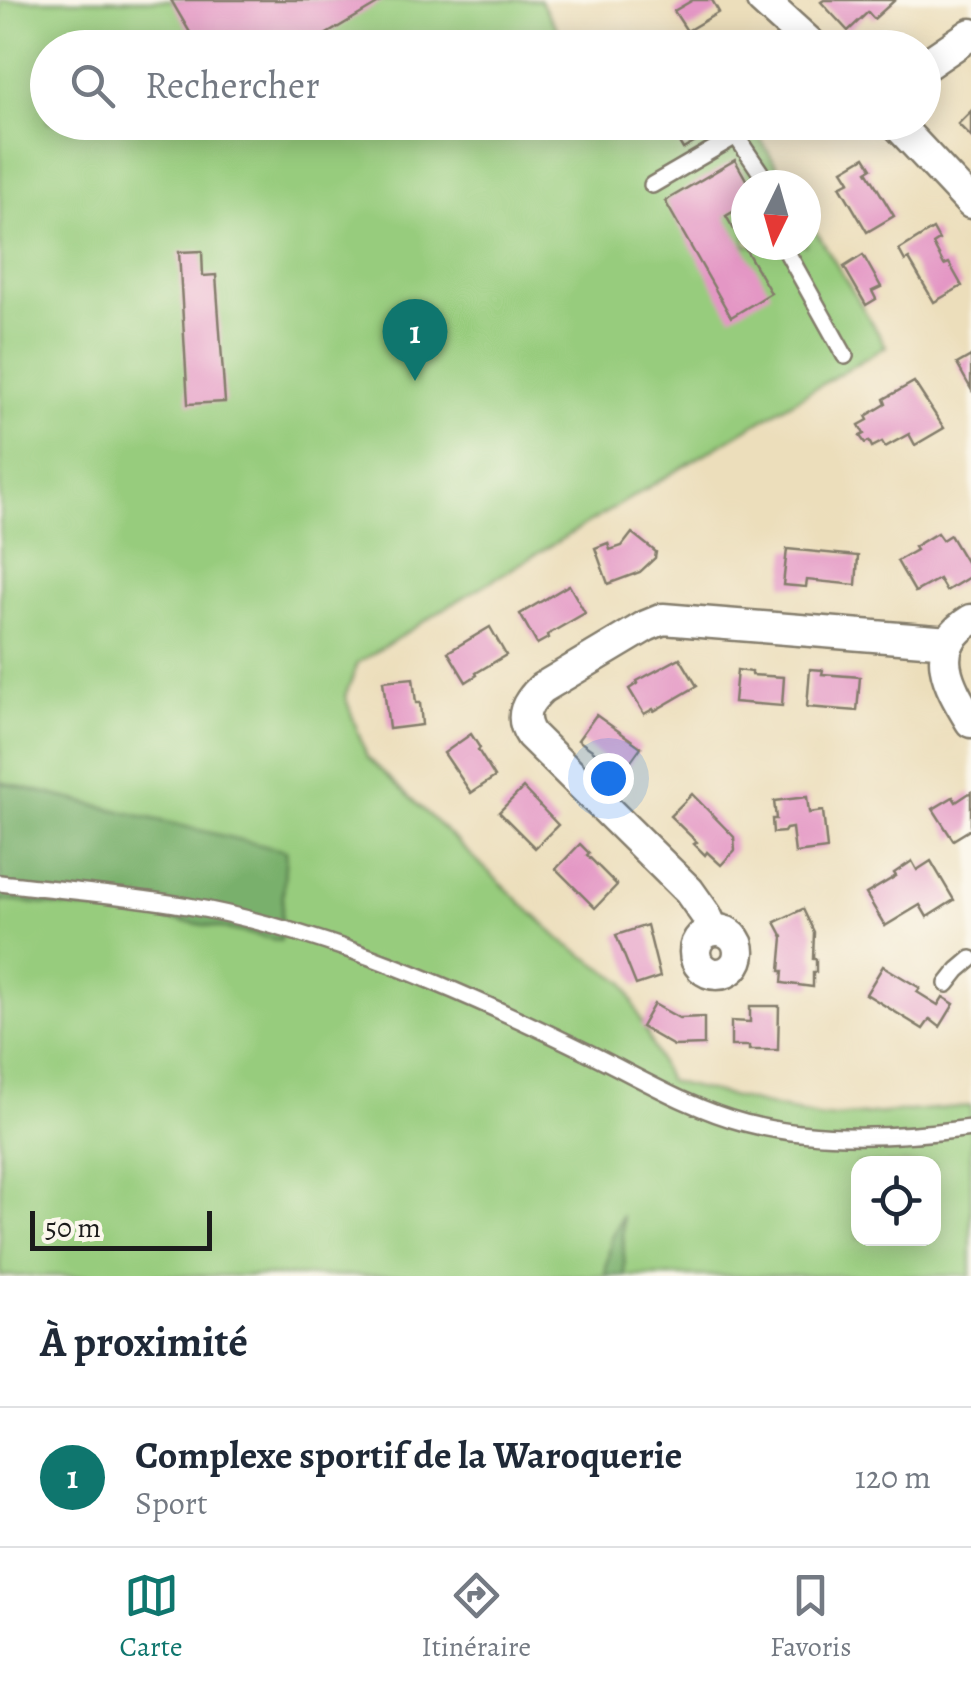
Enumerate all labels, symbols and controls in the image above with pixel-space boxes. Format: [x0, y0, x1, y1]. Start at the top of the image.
search box [30, 30, 941, 140]
icon: search [65, 58, 120, 113]
text: Rechercher [145, 59, 320, 111]
north arrow [731, 170, 821, 260]
pin: 1 [382, 298, 448, 381]
your location [583, 753, 634, 804]
map controls [851, 1156, 941, 1246]
button: locate [851, 1156, 941, 1246]
scale bar [30, 1206, 212, 1250]
text: 50 m [45, 1209, 101, 1247]
text: À proximité [40, 1313, 248, 1370]
text: Complexe sportif de la Waroquerie [135, 1429, 682, 1481]
text: 1 [67, 1455, 78, 1499]
text: 120 m [855, 1455, 931, 1499]
text: Sport [135, 1481, 208, 1525]
tab: Carte [119, 1568, 183, 1666]
tab: Itinéraire [422, 1568, 531, 1666]
tab: Favoris [770, 1568, 852, 1666]

